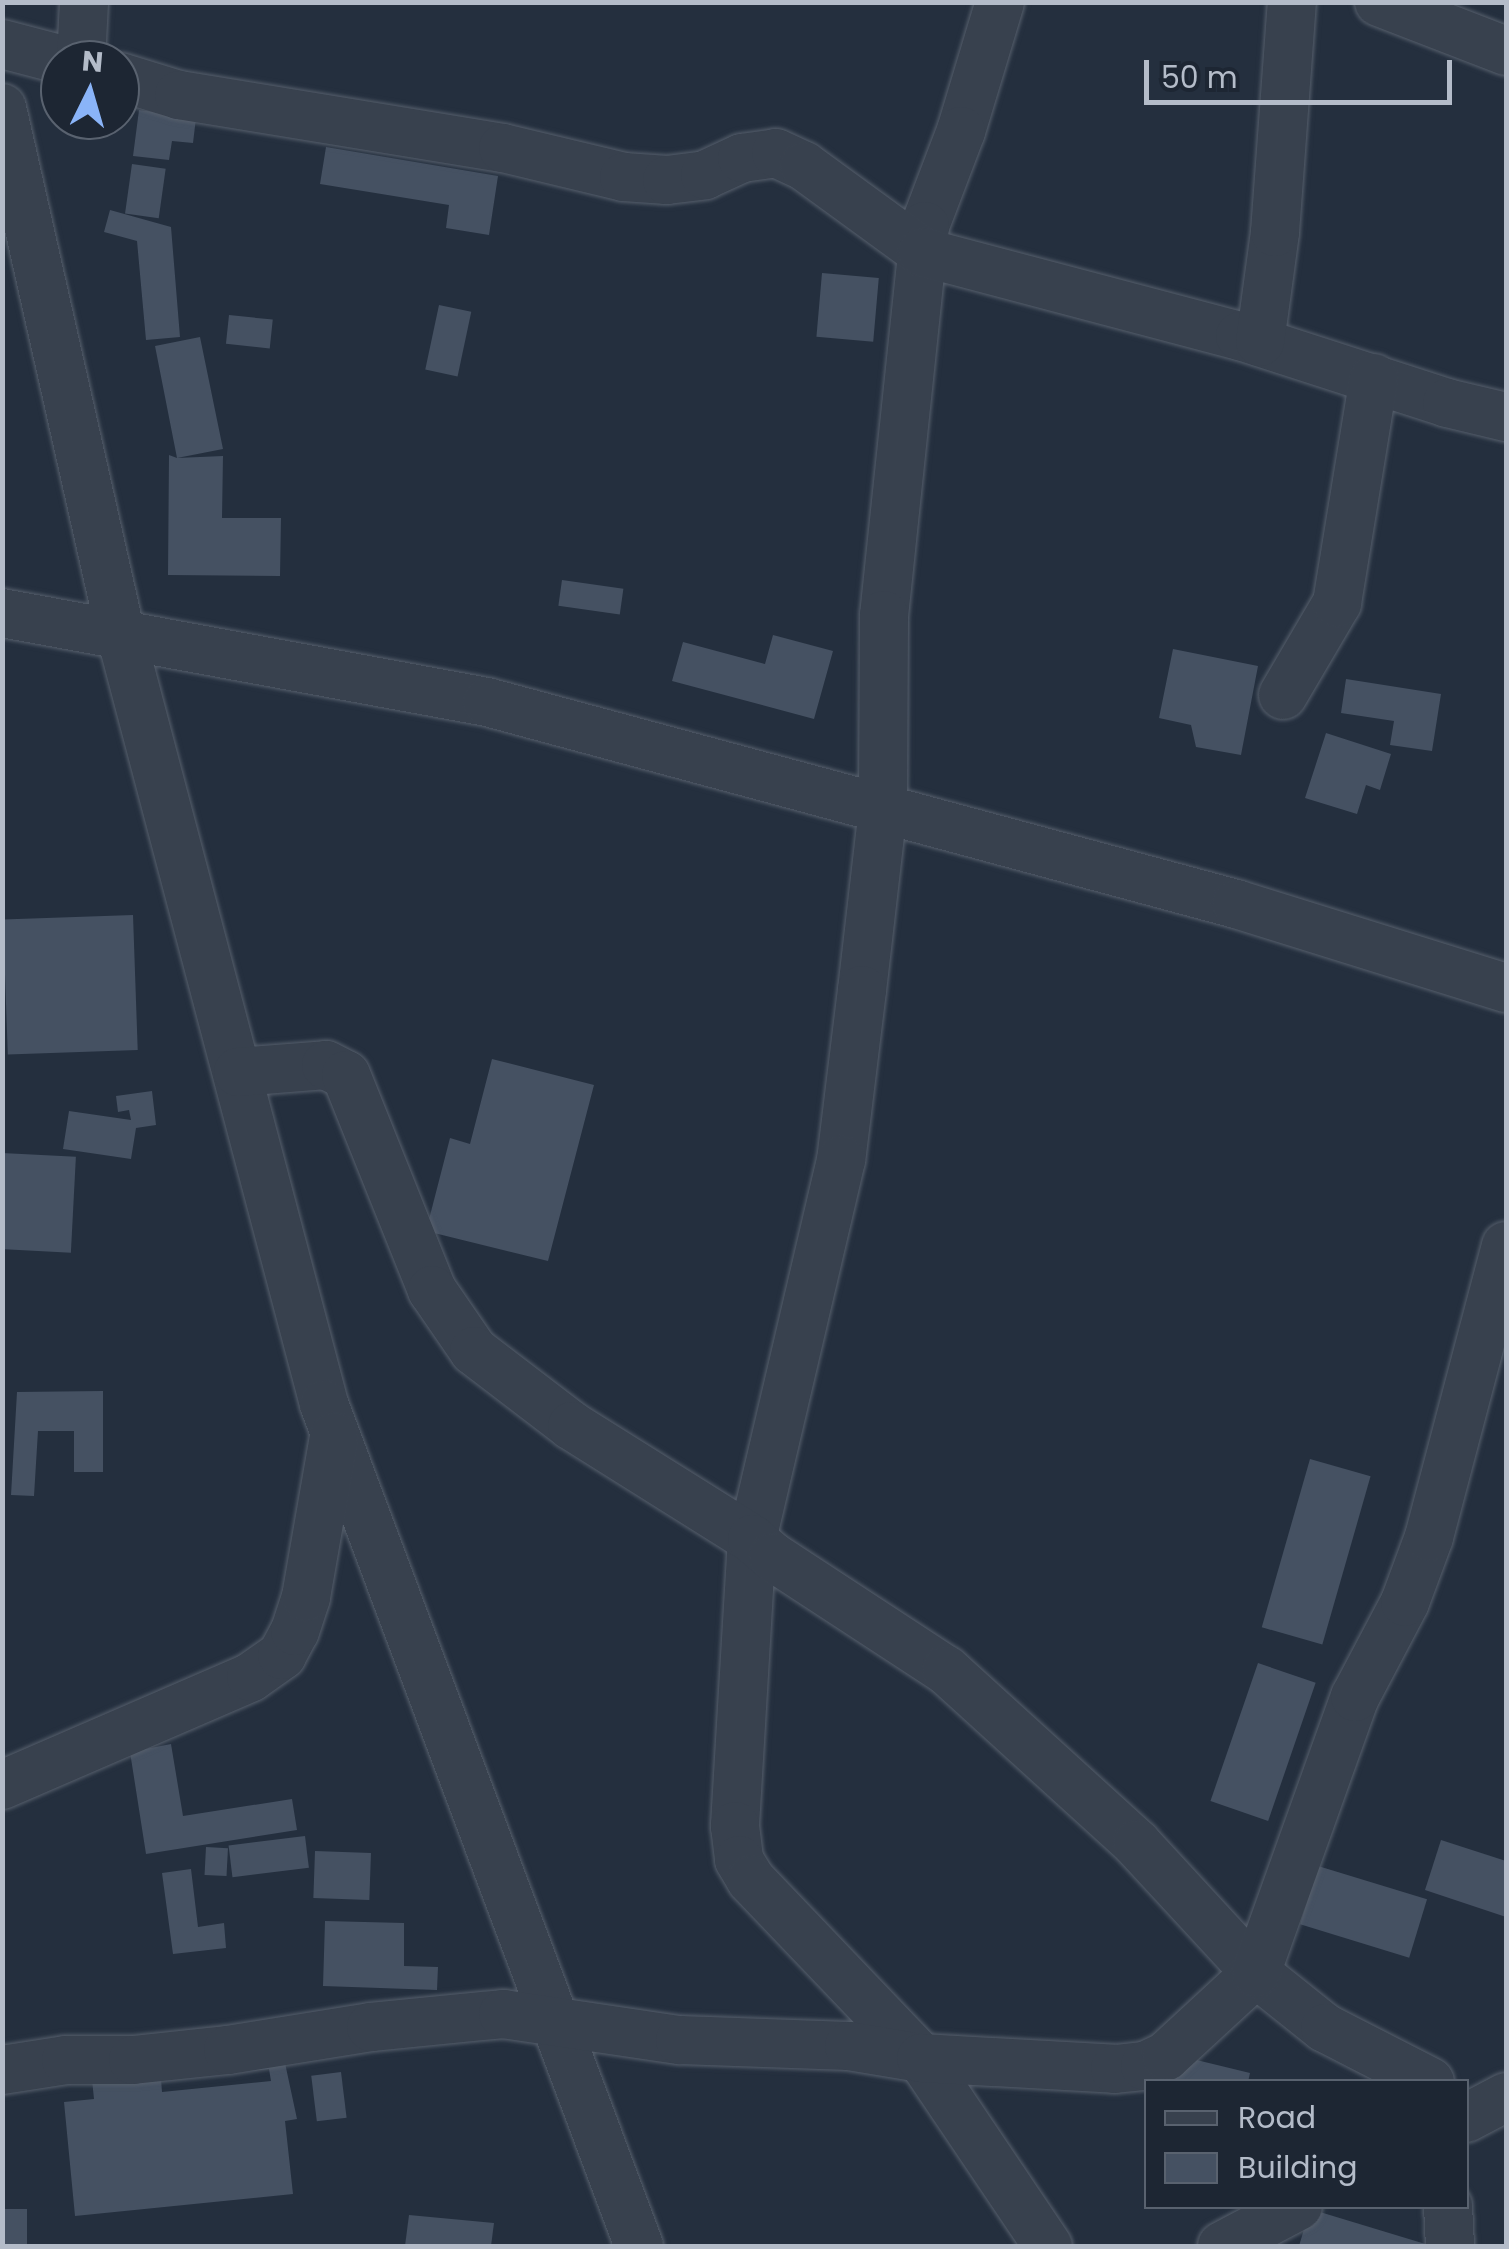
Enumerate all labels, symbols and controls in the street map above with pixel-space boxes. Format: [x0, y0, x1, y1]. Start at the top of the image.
north arrow [40, 40, 140, 140]
scale bar [1149, 40, 1456, 102]
text: N [80, 41, 105, 82]
text: 50 m [1161, 56, 1238, 99]
legend [1144, 2079, 1469, 2209]
text: Road [1238, 2096, 1316, 2139]
text: Building [1238, 2146, 1358, 2189]

